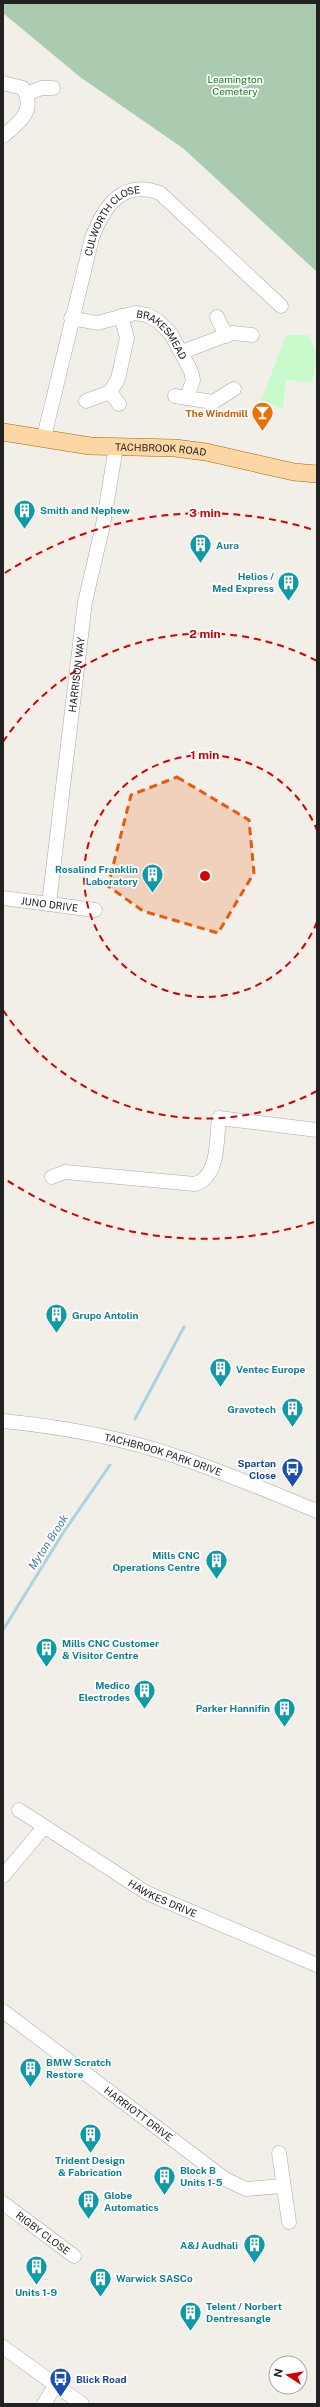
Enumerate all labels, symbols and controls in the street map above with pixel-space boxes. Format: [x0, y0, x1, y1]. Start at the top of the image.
park label: Leamington Cemetery [207, 73, 263, 97]
street label: CULWORTH CLOSE [82, 183, 141, 257]
street label: BRAKESMEAD [135, 307, 190, 361]
bar icon: The Windmill [250, 400, 276, 433]
place label: The Windmill [186, 407, 248, 419]
street label: TACHBROOK ROAD [115, 441, 207, 458]
building icon: Smith and Nephew [11, 497, 37, 530]
place label: Smith and Nephew [40, 504, 130, 516]
text: 3 min [189, 506, 221, 520]
building icon: Aura [187, 532, 213, 565]
place label: Aura [216, 539, 239, 551]
building icon: Helios / Med Express [276, 569, 302, 602]
place label: Helios / Med Express [212, 570, 274, 594]
text: 2 min [189, 627, 221, 641]
street label: HARRISON WAY [66, 636, 87, 713]
text: 1 min [191, 748, 219, 762]
building icon: Rosalind Franklin Laboratory [140, 862, 166, 895]
place label: Rosalind Franklin Laboratory [55, 863, 138, 887]
centre of rings [198, 869, 212, 883]
street label: JUNO DRIVE [20, 894, 79, 914]
building icon: Grupo Antolin [43, 1302, 69, 1335]
place label: Grupo Antolin [72, 1309, 138, 1321]
building icon: Ventec Europe [208, 1356, 234, 1389]
place label: Ventec Europe [236, 1363, 306, 1375]
building icon: Gravotech [279, 1396, 305, 1429]
place label: Gravotech [227, 1403, 276, 1415]
street label: TACHBROOK PARK DRIVE [103, 1431, 224, 1478]
bus stop icon: Spartan Close [279, 1456, 305, 1489]
place label: Spartan Close [238, 1457, 276, 1481]
water label: Myton Brook [26, 1512, 70, 1572]
building icon: Mills CNC Operations Centre [203, 1548, 229, 1581]
place label: Mills CNC Operations Centre [113, 1549, 200, 1573]
building icon: Mills CNC Customer & Visitor Centre [33, 1636, 59, 1669]
place label: Mills CNC Customer & Visitor Centre [62, 1637, 159, 1661]
building icon: Medico Electrodes [132, 1678, 158, 1711]
place label: Medico Electrodes [79, 1679, 130, 1703]
building icon: Parker Hannifin [272, 1695, 298, 1728]
place label: Parker Hannifin [196, 1702, 270, 1714]
street label: HAWKES DRIVE [126, 1877, 199, 1920]
building icon: BMW Scratch Restore [17, 2055, 43, 2088]
place label: BMW Scratch Restore [46, 2056, 111, 2080]
street label: HARRIOTT DRIVE [102, 2084, 175, 2143]
building icon: Trident Design & Fabrication [77, 2121, 103, 2154]
place label: Trident Design & Fabrication [55, 2154, 125, 2178]
building icon: Block B Units 1-5 [152, 2163, 178, 2196]
place label: Block B Units 1-5 [180, 2164, 223, 2188]
building icon: Globe Automatics [75, 2188, 101, 2221]
place label: Globe Automatics [104, 2189, 159, 2213]
street label: RIGBY CLOSE [14, 2209, 72, 2257]
building icon: A&J Audhali [241, 2232, 267, 2265]
place label: A&J Audhali [180, 2239, 238, 2251]
building icon: Units 1-9 [23, 2253, 49, 2286]
building icon: Warwick SASCo [87, 2265, 113, 2298]
place label: Warwick SASCo [116, 2272, 193, 2284]
place label: Units 1-9 [15, 2286, 58, 2298]
building icon: Telent / Norbert Dentresangle [178, 2299, 204, 2332]
place label: Telent / Norbert Dentresangle [206, 2300, 282, 2324]
north arrow [268, 2355, 308, 2395]
bus stop icon: Blick Road [47, 2366, 73, 2399]
text: N [271, 2367, 285, 2378]
place label: Blick Road [76, 2373, 127, 2385]

